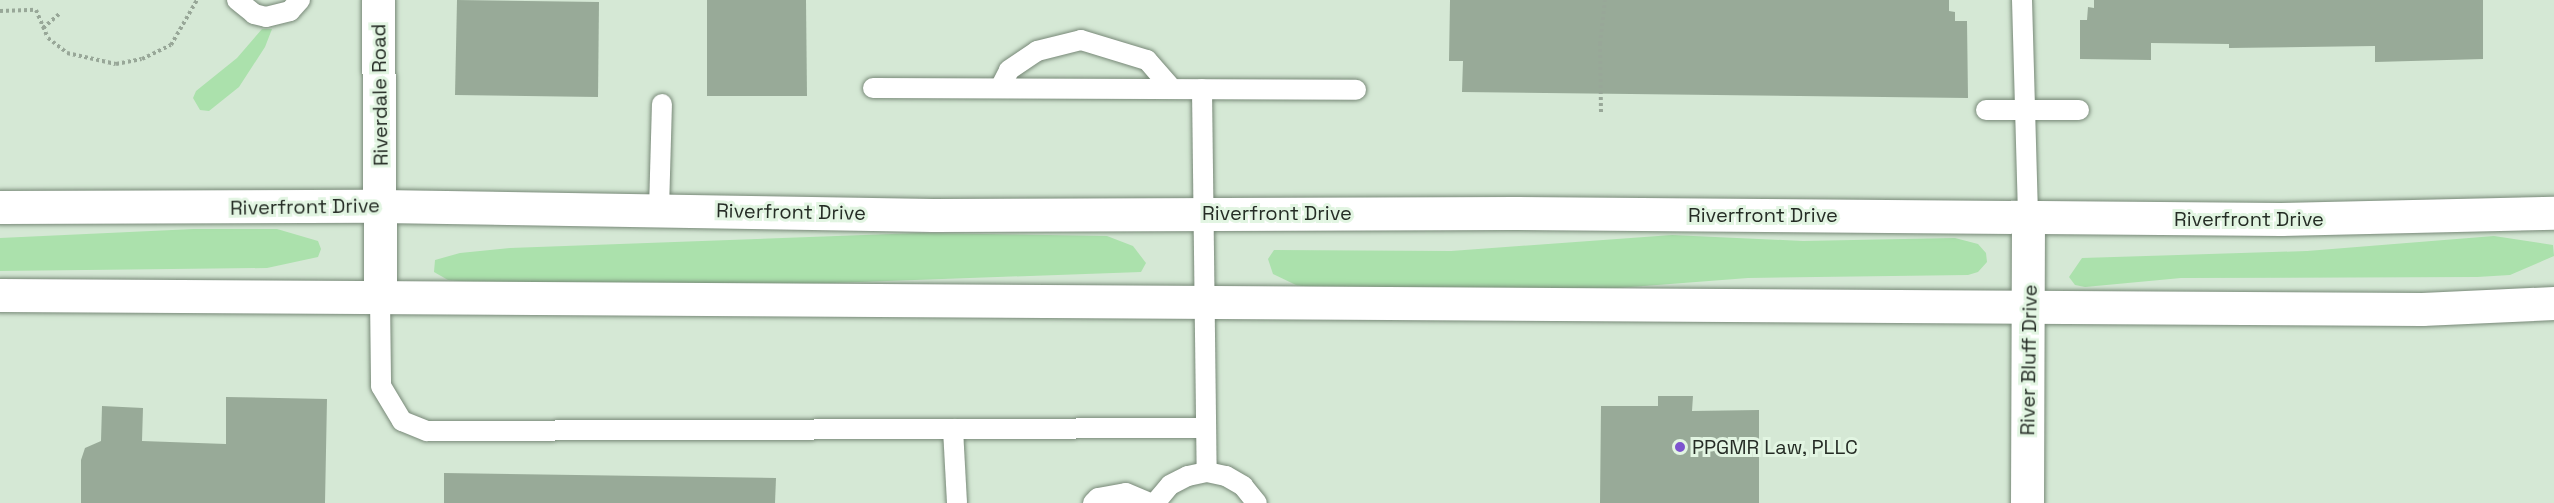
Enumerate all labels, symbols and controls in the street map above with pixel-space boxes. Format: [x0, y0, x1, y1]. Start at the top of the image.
street label: Riverdale Road [367, 24, 393, 166]
street label: Riverfront Drive [230, 194, 380, 220]
street label: Riverfront Drive [716, 199, 866, 225]
street label: Riverfront Drive [1202, 201, 1352, 225]
street label: Riverfront Drive [1688, 203, 1838, 227]
street label: Riverfront Drive [2174, 207, 2324, 231]
street label: River Bluff Drive [2016, 284, 2042, 436]
place label: PPGMR Law, PLLC [1692, 435, 1858, 459]
marker: PPGMR Law, PLLC [1673, 440, 1687, 454]

